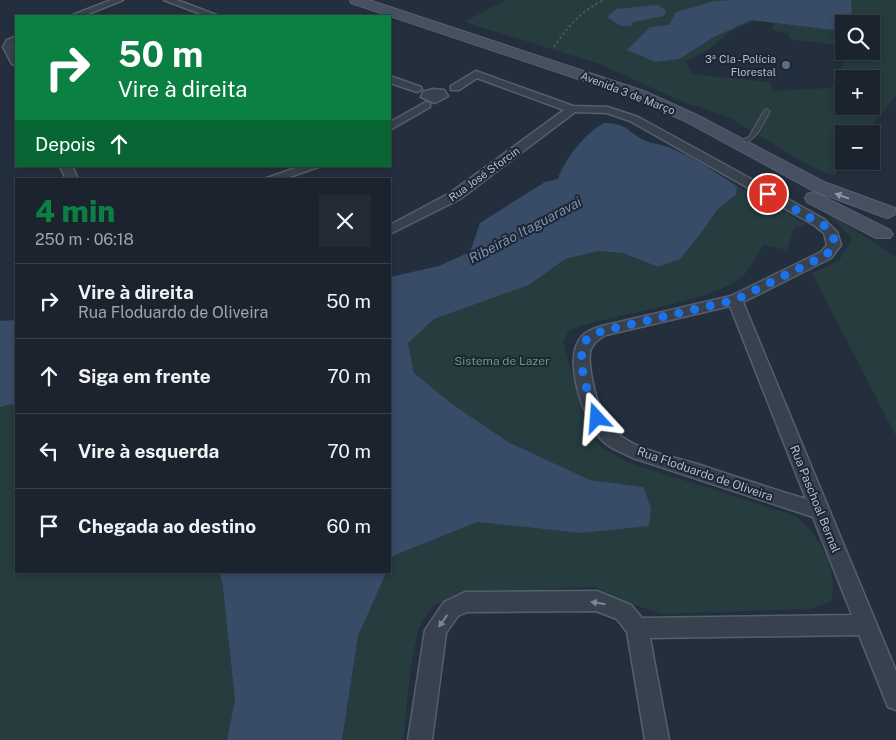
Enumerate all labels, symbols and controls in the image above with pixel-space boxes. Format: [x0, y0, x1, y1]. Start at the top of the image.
map controls [835, 15, 880, 170]
button: search [835, 15, 880, 60]
text: 50 m [118, 34, 203, 75]
icon: right [35, 35, 100, 100]
place label: 3ª CIa - Polícia Florestal [705, 53, 776, 78]
marker: 3ª CIa - Polícia Florestal [780, 59, 792, 71]
street label: Avenida 3 de Março [579, 69, 677, 118]
button: + [835, 70, 880, 115]
text: Vire à direita [118, 76, 248, 102]
button: − [835, 125, 880, 170]
icon: ahead [105, 130, 133, 158]
text: Depois [35, 133, 95, 155]
street label: Rua José Sforcin [446, 144, 522, 204]
pin [747, 173, 789, 215]
icon: arrive [754, 180, 782, 208]
one-way arrow [834, 192, 849, 200]
text: 4 min [35, 193, 115, 229]
water label: Ribeirão Itaguaravai [466, 193, 585, 266]
button: close [319, 195, 371, 247]
text: 250 m · 06:18 [35, 230, 134, 249]
text: Vire à direita [78, 281, 194, 303]
icon: right [35, 287, 63, 315]
text: 50 m [326, 290, 371, 312]
text: Rua Floduardo de Oliveira [78, 303, 268, 322]
park label: Sistema de Lazer [454, 354, 550, 368]
icon: ahead [35, 362, 63, 390]
text: Siga em frente [78, 365, 211, 387]
text: 70 m [327, 365, 371, 387]
position arrow [570, 391, 622, 443]
icon: left [35, 437, 63, 465]
text: Vire à esquerda [78, 440, 219, 462]
text: 70 m [327, 440, 371, 462]
street label: Rua Paschoal Bernal [787, 443, 843, 555]
street label: Rua Floduardo de Oliveira [635, 444, 775, 504]
icon: arrive [35, 512, 63, 540]
text: Chegada ao destino [78, 515, 256, 537]
text: 60 m [327, 515, 371, 537]
one-way arrow [590, 598, 606, 606]
one-way arrow [438, 614, 448, 627]

